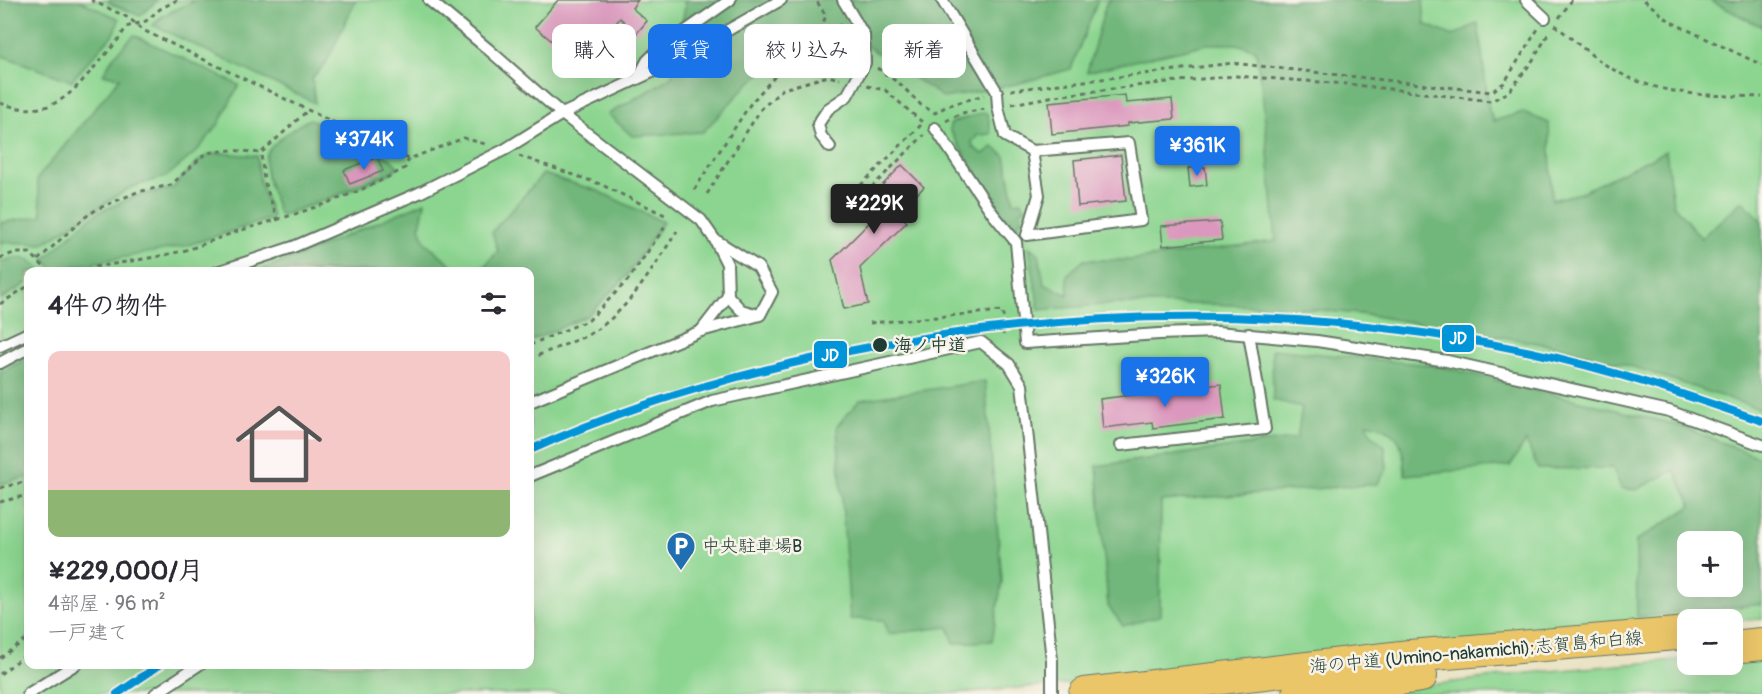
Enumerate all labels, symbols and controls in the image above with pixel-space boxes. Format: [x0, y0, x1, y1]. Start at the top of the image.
chip: 購入 [552, 24, 636, 78]
chip: 賃貸 [648, 24, 732, 78]
chip: 絞り込み [744, 24, 870, 78]
chip: 新着 [882, 24, 966, 78]
pin: ¥374K [322, 120, 406, 171]
pin: ¥361K [1155, 126, 1239, 177]
text: ¥374K [334, 127, 394, 152]
text: ¥361K [1169, 133, 1225, 158]
pin: ¥229K [832, 184, 916, 235]
text: ¥229K [845, 191, 903, 216]
icon: filters [477, 287, 510, 320]
text: 4件の物件 [48, 290, 167, 322]
line badge: JD [1441, 324, 1475, 353]
text: JD [1449, 329, 1467, 349]
place label: 海ノ中道 [894, 334, 966, 357]
marker: 海ノ中道 [871, 336, 889, 354]
line badge: JD [813, 340, 848, 369]
text: JD [821, 346, 839, 366]
pin: ¥326K [1123, 357, 1207, 408]
text: ¥326K [1135, 364, 1195, 389]
icon: home [225, 390, 333, 498]
parking icon: 中央駐車場B [665, 530, 697, 572]
map controls [1677, 531, 1743, 675]
button: + [1677, 531, 1743, 597]
place label: 中央駐車場B [702, 535, 802, 558]
text: ¥229,000/月 [48, 555, 204, 587]
text: 4部屋 · 96 m² [48, 591, 166, 616]
button: − [1677, 609, 1743, 675]
text: 一戸建て [48, 620, 128, 645]
street label: 海の中道 (Umino-nakamichi);志賀島和白線 [1308, 626, 1644, 679]

